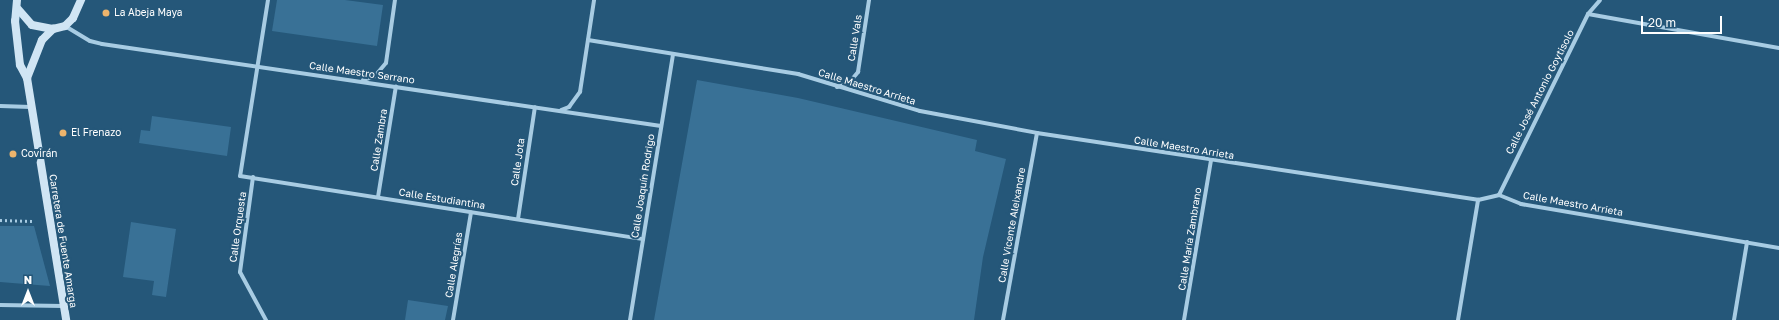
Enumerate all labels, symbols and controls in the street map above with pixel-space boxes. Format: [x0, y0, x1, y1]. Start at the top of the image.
place label: La Abeja Maya [114, 7, 182, 19]
marker: La Abeja Maya [101, 8, 111, 18]
scale bar [1643, 8, 1724, 34]
street label: Calle Vals [845, 14, 865, 62]
text: 20 m [1648, 15, 1676, 30]
street label: Calle José Antonio Goytisolo [1503, 28, 1577, 156]
street label: Calle Maestro Serrano [308, 60, 416, 86]
street label: Calle Maestro Arrieta [817, 66, 917, 108]
street label: Calle Zambra [368, 108, 390, 172]
place label: El Frenazo [71, 127, 121, 139]
marker: El Frenazo [58, 128, 68, 138]
street label: Calle Joaquín Rodrigo [629, 133, 657, 239]
street label: Calle Maestro Arrieta [1133, 134, 1235, 162]
street label: Calle Jota [509, 137, 527, 187]
place label: Covirán [21, 148, 57, 160]
marker: Covirán [8, 149, 18, 159]
street label: Calle Vicente Aleixandre [996, 166, 1028, 284]
street label: Carretera de Fuente Amarga [47, 173, 79, 309]
street label: Calle Estudiantina [398, 186, 486, 212]
street label: Calle María Zambrano [1176, 187, 1204, 291]
street label: Calle Maestro Arrieta [1522, 189, 1624, 219]
street label: Calle Orquesta [227, 191, 249, 263]
street label: Calle Alegrías [443, 231, 465, 299]
north arrow [8, 272, 48, 312]
text: N [24, 273, 32, 286]

